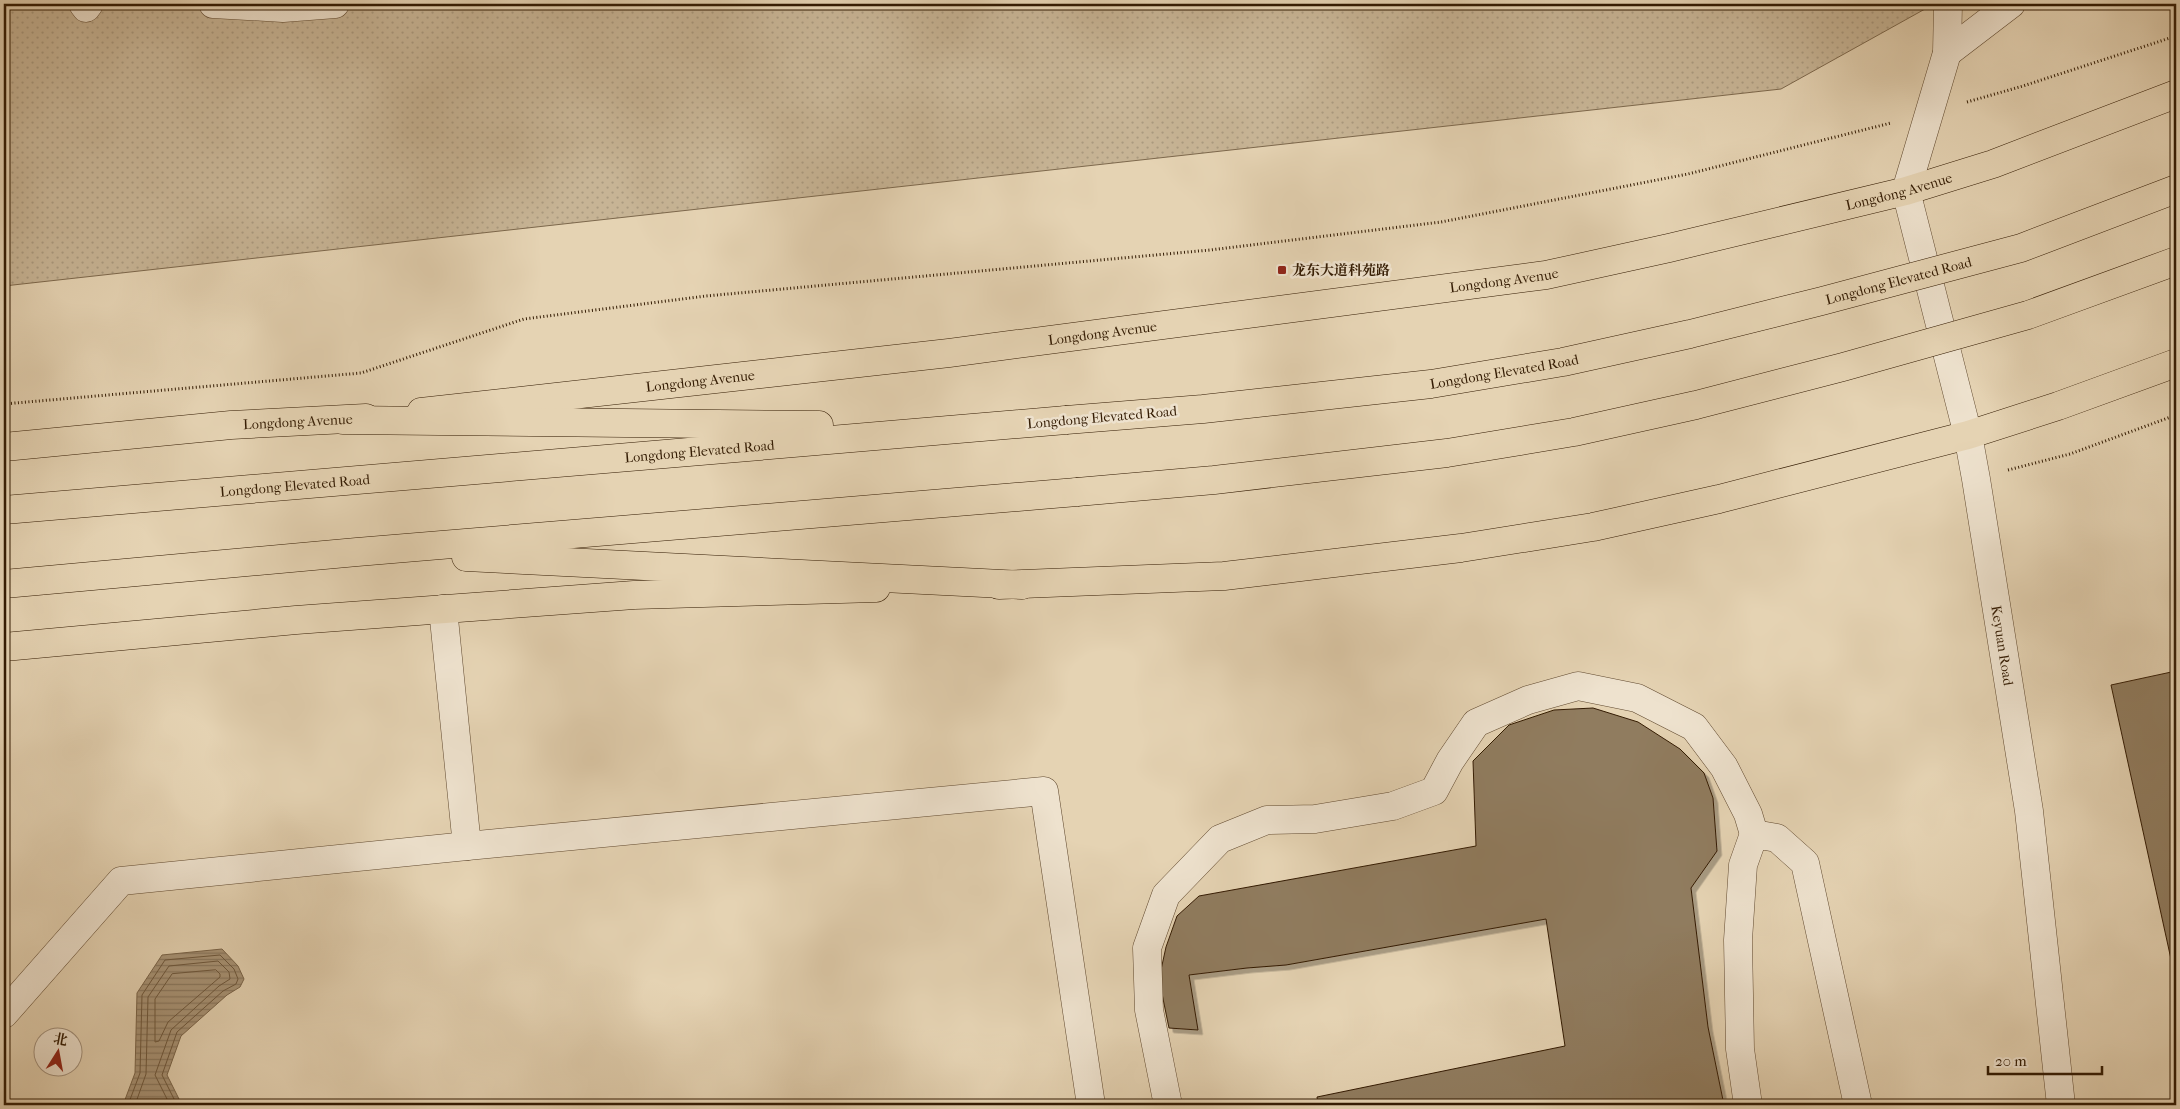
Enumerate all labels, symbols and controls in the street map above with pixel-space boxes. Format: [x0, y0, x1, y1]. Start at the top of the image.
street label: Longdong Avenue [1844, 169, 1954, 214]
street label: Longdong Elevated Road [1824, 253, 1974, 309]
place label: 龙东大道科苑路 [1292, 262, 1390, 279]
marker: 龙东大道科苑路 [1276, 264, 1288, 276]
street label: Longdong Avenue [1449, 265, 1560, 297]
street label: Longdong Avenue [1047, 318, 1158, 349]
street label: Longdong Elevated Road [1429, 351, 1581, 393]
street label: Longdong Avenue [645, 367, 756, 396]
street label: Longdong Elevated Road [1026, 402, 1178, 433]
street label: Longdong Avenue [243, 411, 353, 433]
street label: Longdong Elevated Road [624, 437, 776, 466]
street label: Longdong Elevated Road [219, 471, 371, 501]
street label: Keyuan Road [1987, 604, 2017, 687]
north arrow [32, 1026, 82, 1076]
text: 北 [52, 1030, 69, 1049]
scale bar [1988, 1044, 2101, 1076]
text: 20 m [1995, 1052, 2027, 1070]

